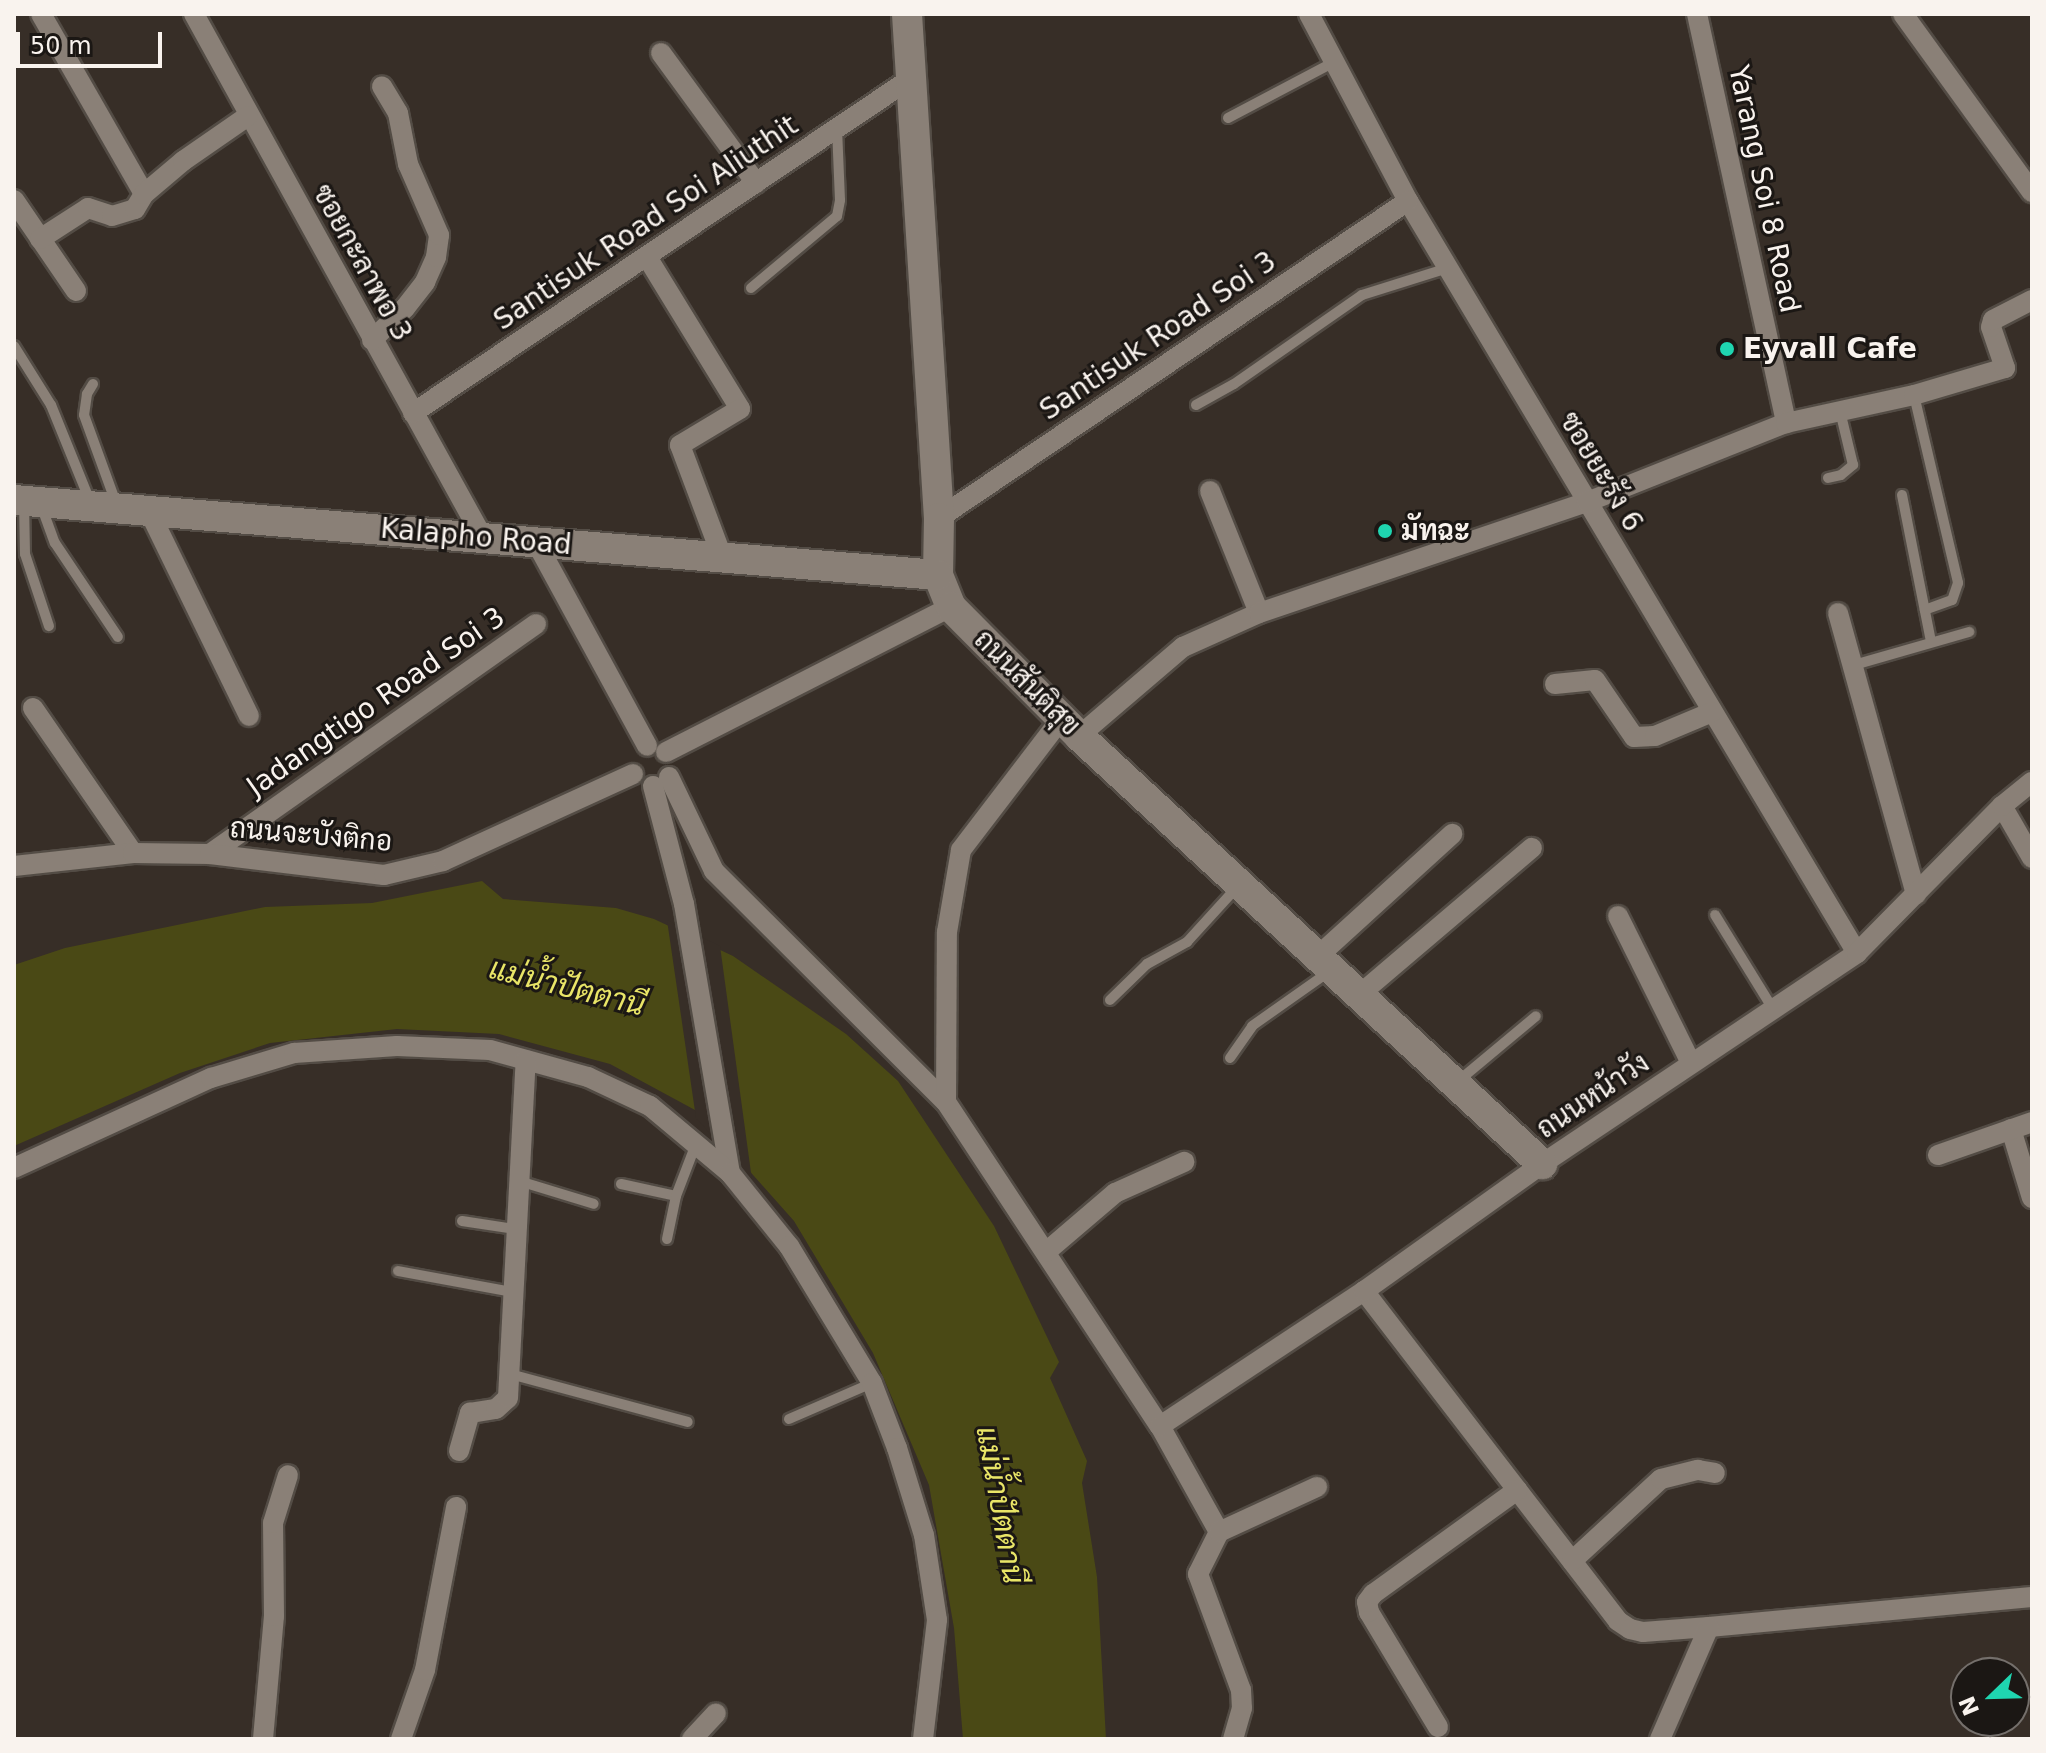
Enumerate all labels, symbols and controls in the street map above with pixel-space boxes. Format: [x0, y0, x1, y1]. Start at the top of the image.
scale bar [20, 16, 166, 66]
text: 50 m [30, 32, 92, 60]
street label: Yarang Soi 8 Road [1721, 62, 1807, 316]
street label: Santisuk Road Soi Aliuthit [488, 109, 804, 337]
street label: ซอยกะลาพอ 3 [305, 179, 419, 347]
street label: Santisuk Road Soi 3 [1034, 244, 1282, 428]
place label: Eyvall Cafe [1743, 332, 1917, 366]
marker: Eyvall Cafe [1718, 340, 1736, 358]
street label: ซอยยะรัง 6 [1552, 406, 1650, 538]
street label: Kalapho Road [379, 512, 573, 562]
place label: มัทฉะ [1401, 514, 1470, 548]
marker: มัทฉะ [1376, 522, 1394, 540]
street label: Jadangtigo Road Soi 3 [241, 600, 511, 804]
street label: ถนนสันติสุข [967, 623, 1087, 743]
street label: ถนนจะบังติกอ [228, 811, 394, 859]
water label: แม่น้ำปัตตานี [485, 950, 649, 1024]
street label: ถนนหน้าวัง [1530, 1046, 1656, 1146]
water label: แม่น้ำปัตตานี [968, 1423, 1032, 1587]
north arrow [1950, 1657, 2030, 1737]
text: N [1954, 1692, 1984, 1719]

